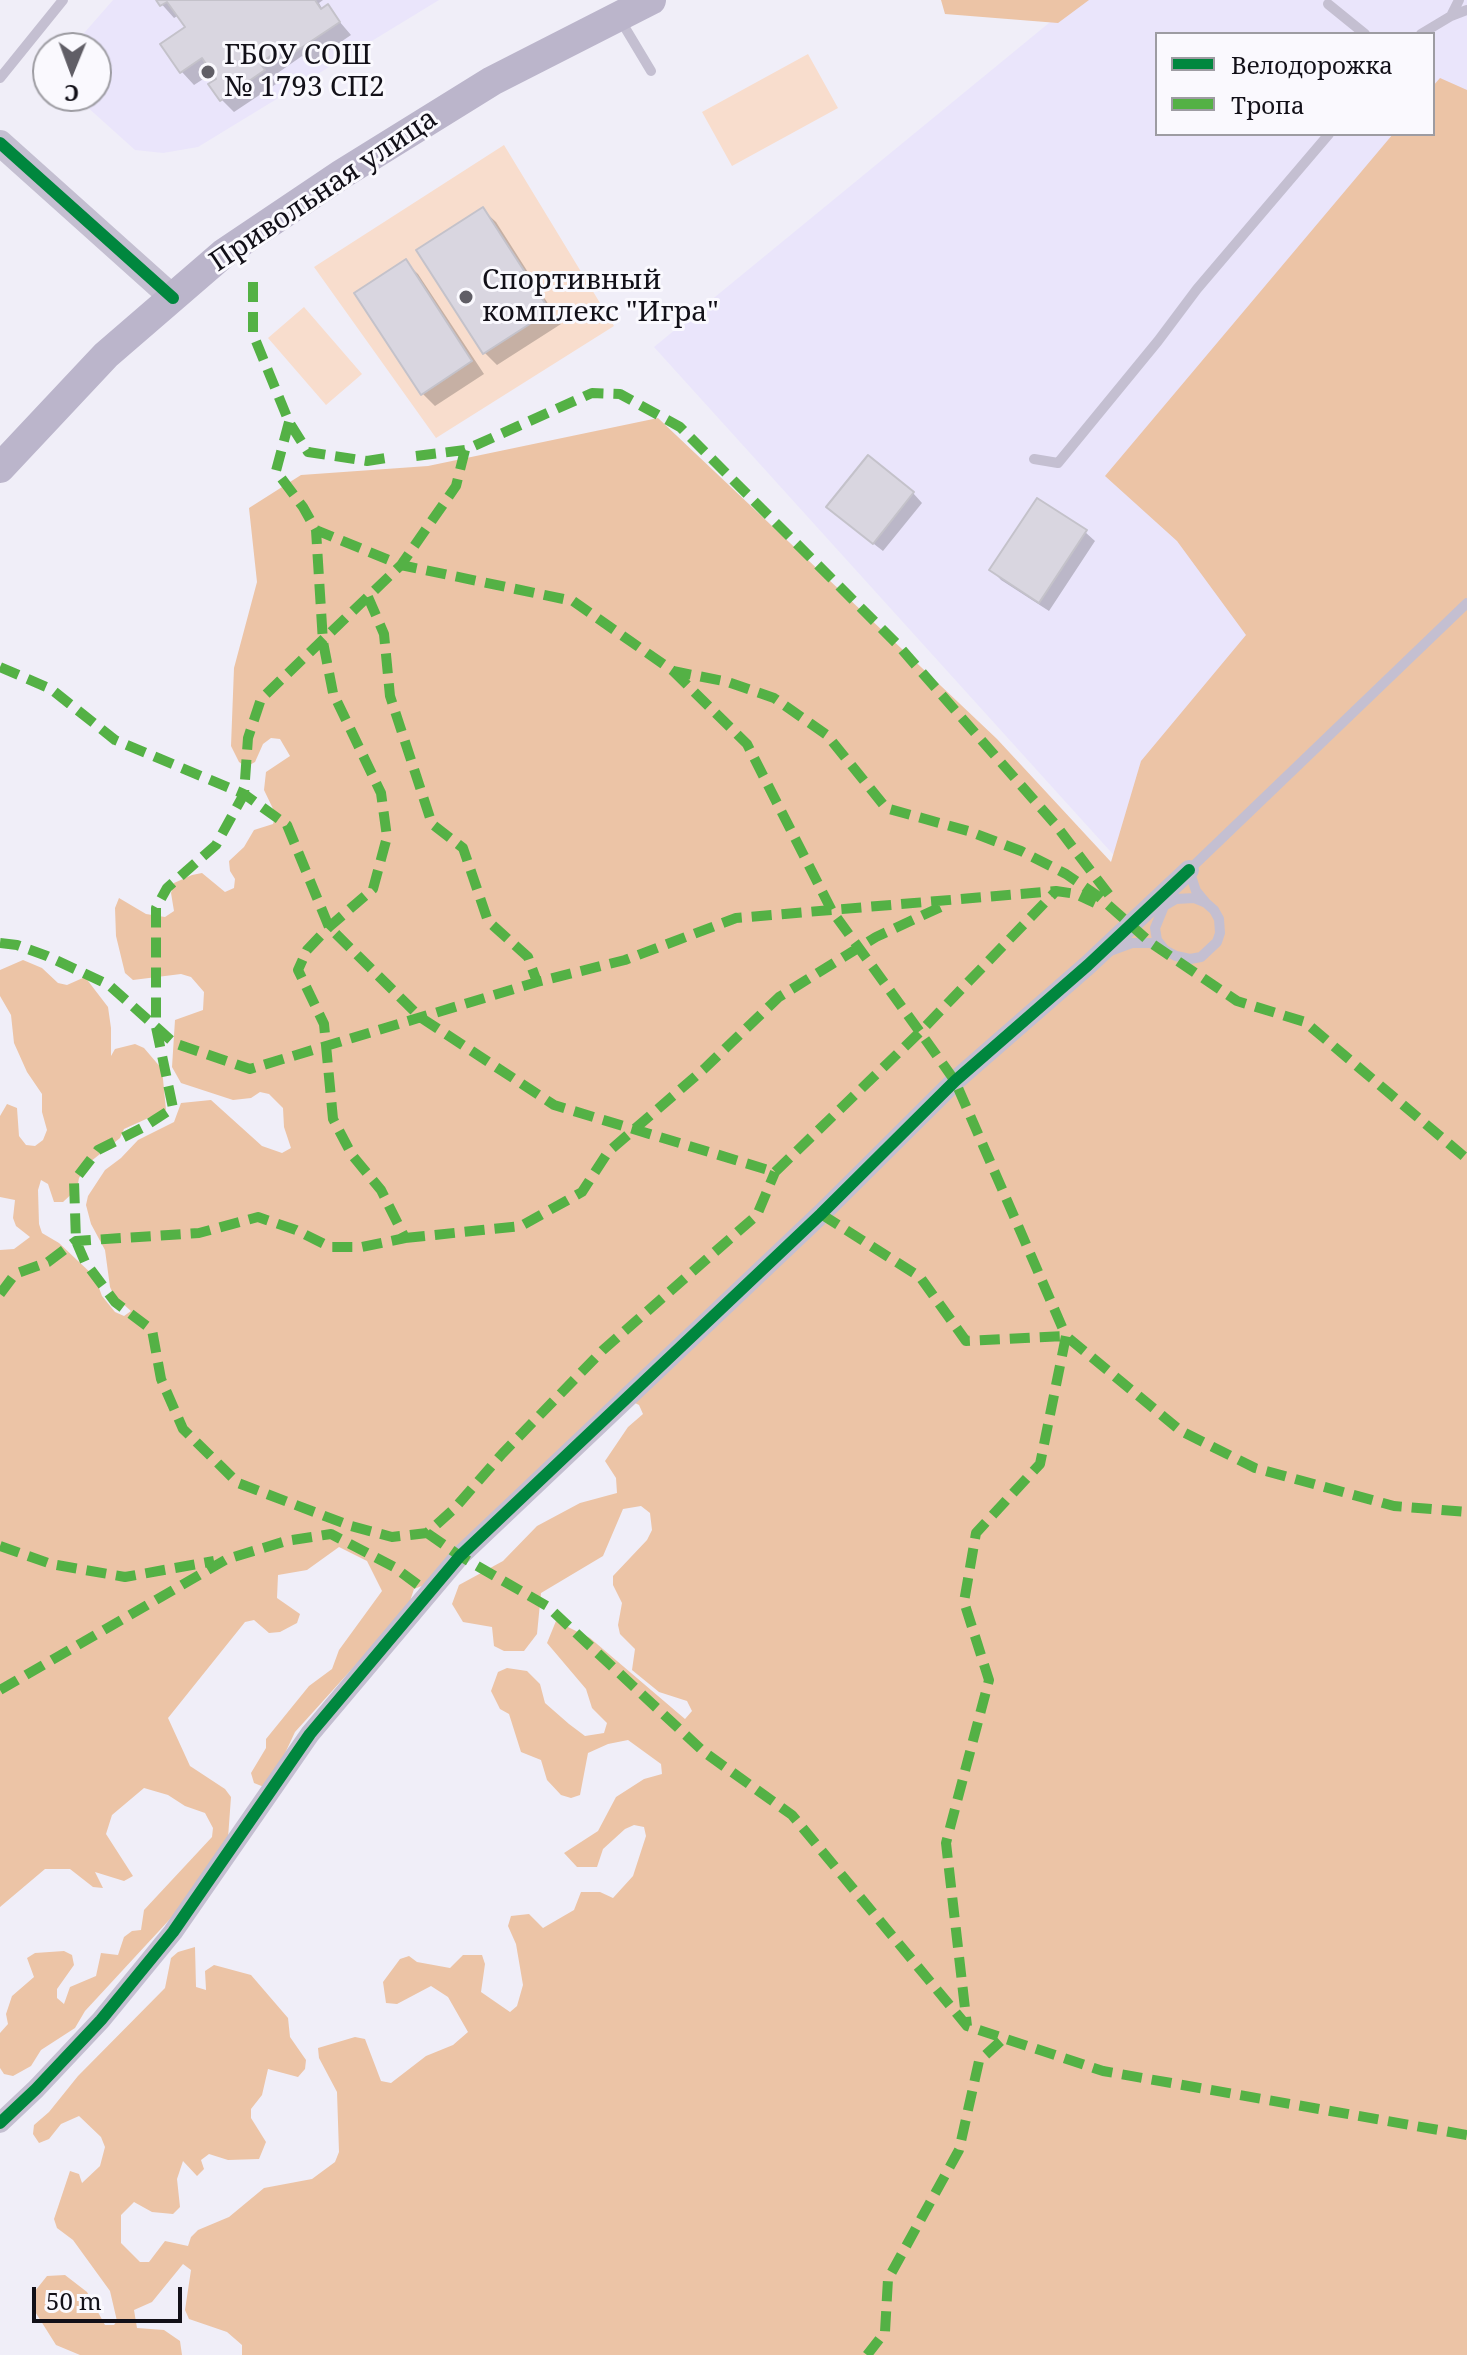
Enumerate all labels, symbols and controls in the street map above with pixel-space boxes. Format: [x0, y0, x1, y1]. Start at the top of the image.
north arrow [32, 32, 112, 112]
legend [1155, 32, 1435, 136]
place label: ГБОУ СОШ № 1793 СП2 [224, 39, 385, 105]
text: Велодорожка [1231, 48, 1393, 81]
marker: ГБОУ СОШ № 1793 СП2 [199, 63, 217, 81]
text: С [64, 79, 79, 109]
text: Тропа [1231, 88, 1305, 121]
street label: Привольная улица [204, 102, 444, 280]
place label: Спортивный комплекс "Игра" [482, 264, 719, 330]
marker: Спортивный комплекс "Игра" [457, 288, 475, 306]
scale bar [36, 2271, 186, 2321]
text: 50 m [46, 2284, 102, 2317]

